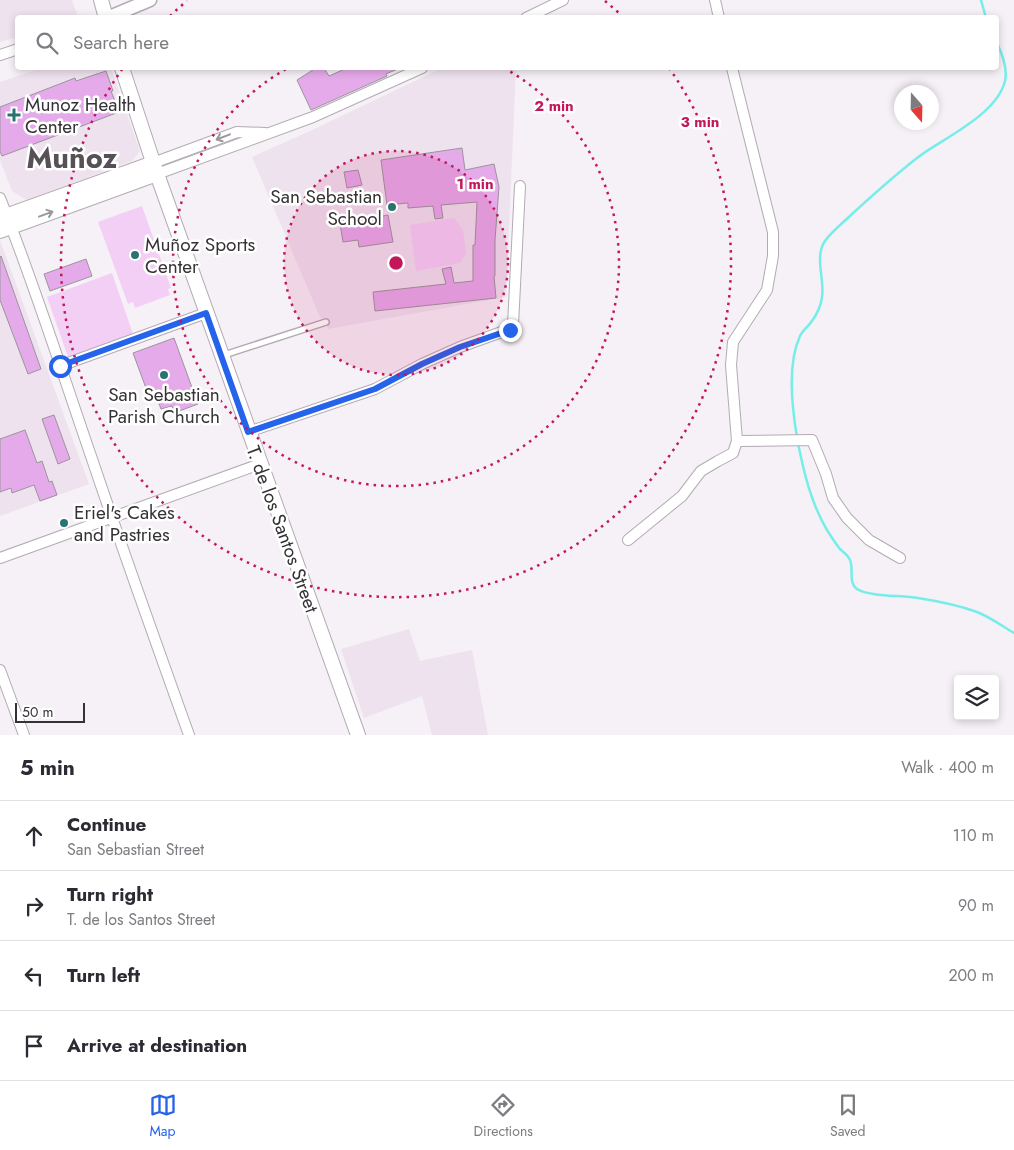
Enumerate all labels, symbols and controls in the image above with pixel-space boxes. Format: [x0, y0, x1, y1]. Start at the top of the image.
search box [15, 15, 999, 70]
icon: search [33, 29, 61, 57]
text: Search here [73, 29, 169, 56]
north arrow [894, 85, 939, 130]
place label: Munoz Health Center [25, 91, 136, 140]
text: 2 min [534, 95, 574, 117]
marker: Munoz Health Center [7, 108, 21, 122]
text: 3 min [681, 111, 719, 133]
one-way arrow [216, 133, 232, 142]
district label: Muñoz [26, 137, 118, 179]
text: 1 min [456, 173, 494, 195]
place label: San Sebastian School [270, 183, 382, 232]
marker: San Sebastian School [386, 201, 398, 213]
one-way arrow [38, 209, 53, 218]
place label: Muñoz Sports Center [145, 231, 256, 280]
marker: Muñoz Sports Center [129, 249, 141, 261]
centre of rings [387, 254, 405, 272]
route end [499, 319, 522, 342]
route start [49, 355, 72, 378]
marker: San Sebastian Parish Church [158, 369, 170, 381]
place label: San Sebastian Parish Church [108, 381, 220, 430]
street label: T. de los Santos Street [240, 442, 325, 617]
place label: Eriel's Cakes and Pastries [74, 499, 175, 548]
marker: Eriel's Cakes and Pastries [58, 517, 70, 529]
map controls [954, 675, 999, 720]
button: layers [954, 675, 999, 720]
scale bar [15, 700, 85, 723]
text: 50 m [22, 702, 53, 722]
text: 5 min [20, 753, 75, 783]
text: Walk · 400 m [901, 756, 994, 779]
text: Continue [67, 811, 146, 838]
icon: ahead [20, 822, 48, 850]
text: 110 m [953, 824, 994, 847]
text: San Sebastian Street [67, 838, 204, 861]
text: Turn right [67, 881, 153, 908]
icon: right [20, 892, 48, 920]
text: 90 m [958, 894, 994, 917]
text: T. de los Santos Street [67, 908, 215, 931]
icon: left [20, 962, 48, 990]
text: Turn left [67, 962, 140, 989]
text: 200 m [948, 964, 994, 987]
icon: arrive [20, 1032, 48, 1060]
text: Arrive at destination [67, 1032, 247, 1059]
tab: Map [149, 1091, 177, 1141]
tab: Directions [474, 1091, 533, 1141]
tab: Saved [830, 1091, 865, 1141]

